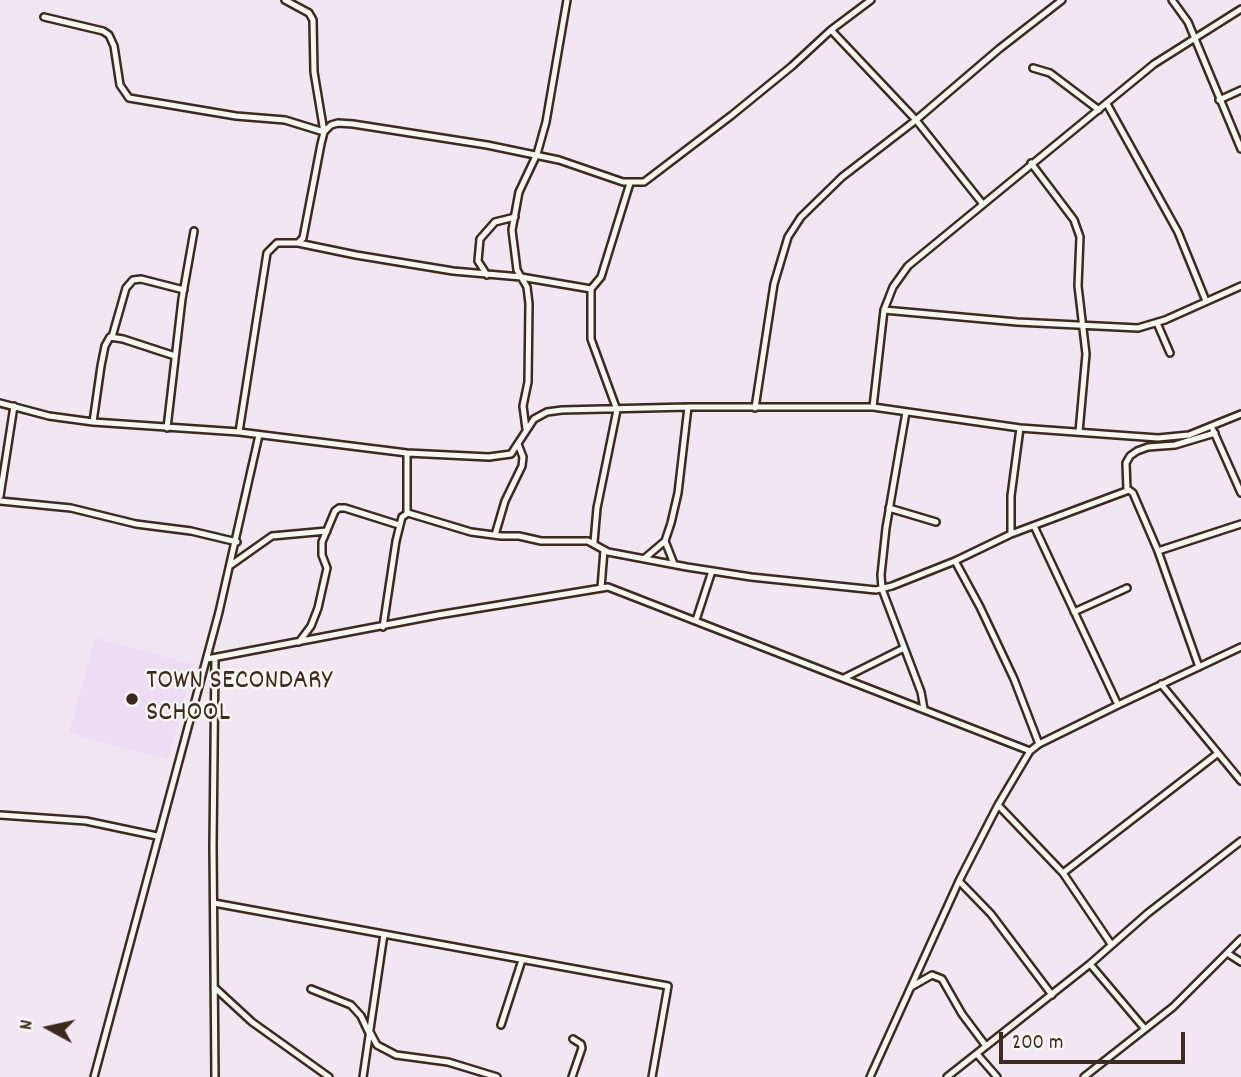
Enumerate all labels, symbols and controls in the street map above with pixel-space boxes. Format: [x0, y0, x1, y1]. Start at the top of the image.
place label: TOWN SECONDARY SCHOOL [146, 666, 332, 732]
marker: TOWN SECONDARY SCHOOL [124, 691, 140, 707]
north arrow [14, 993, 84, 1063]
text: N [14, 1018, 42, 1032]
scale bar [1003, 1018, 1188, 1062]
text: 200 m [1012, 1029, 1063, 1059]

